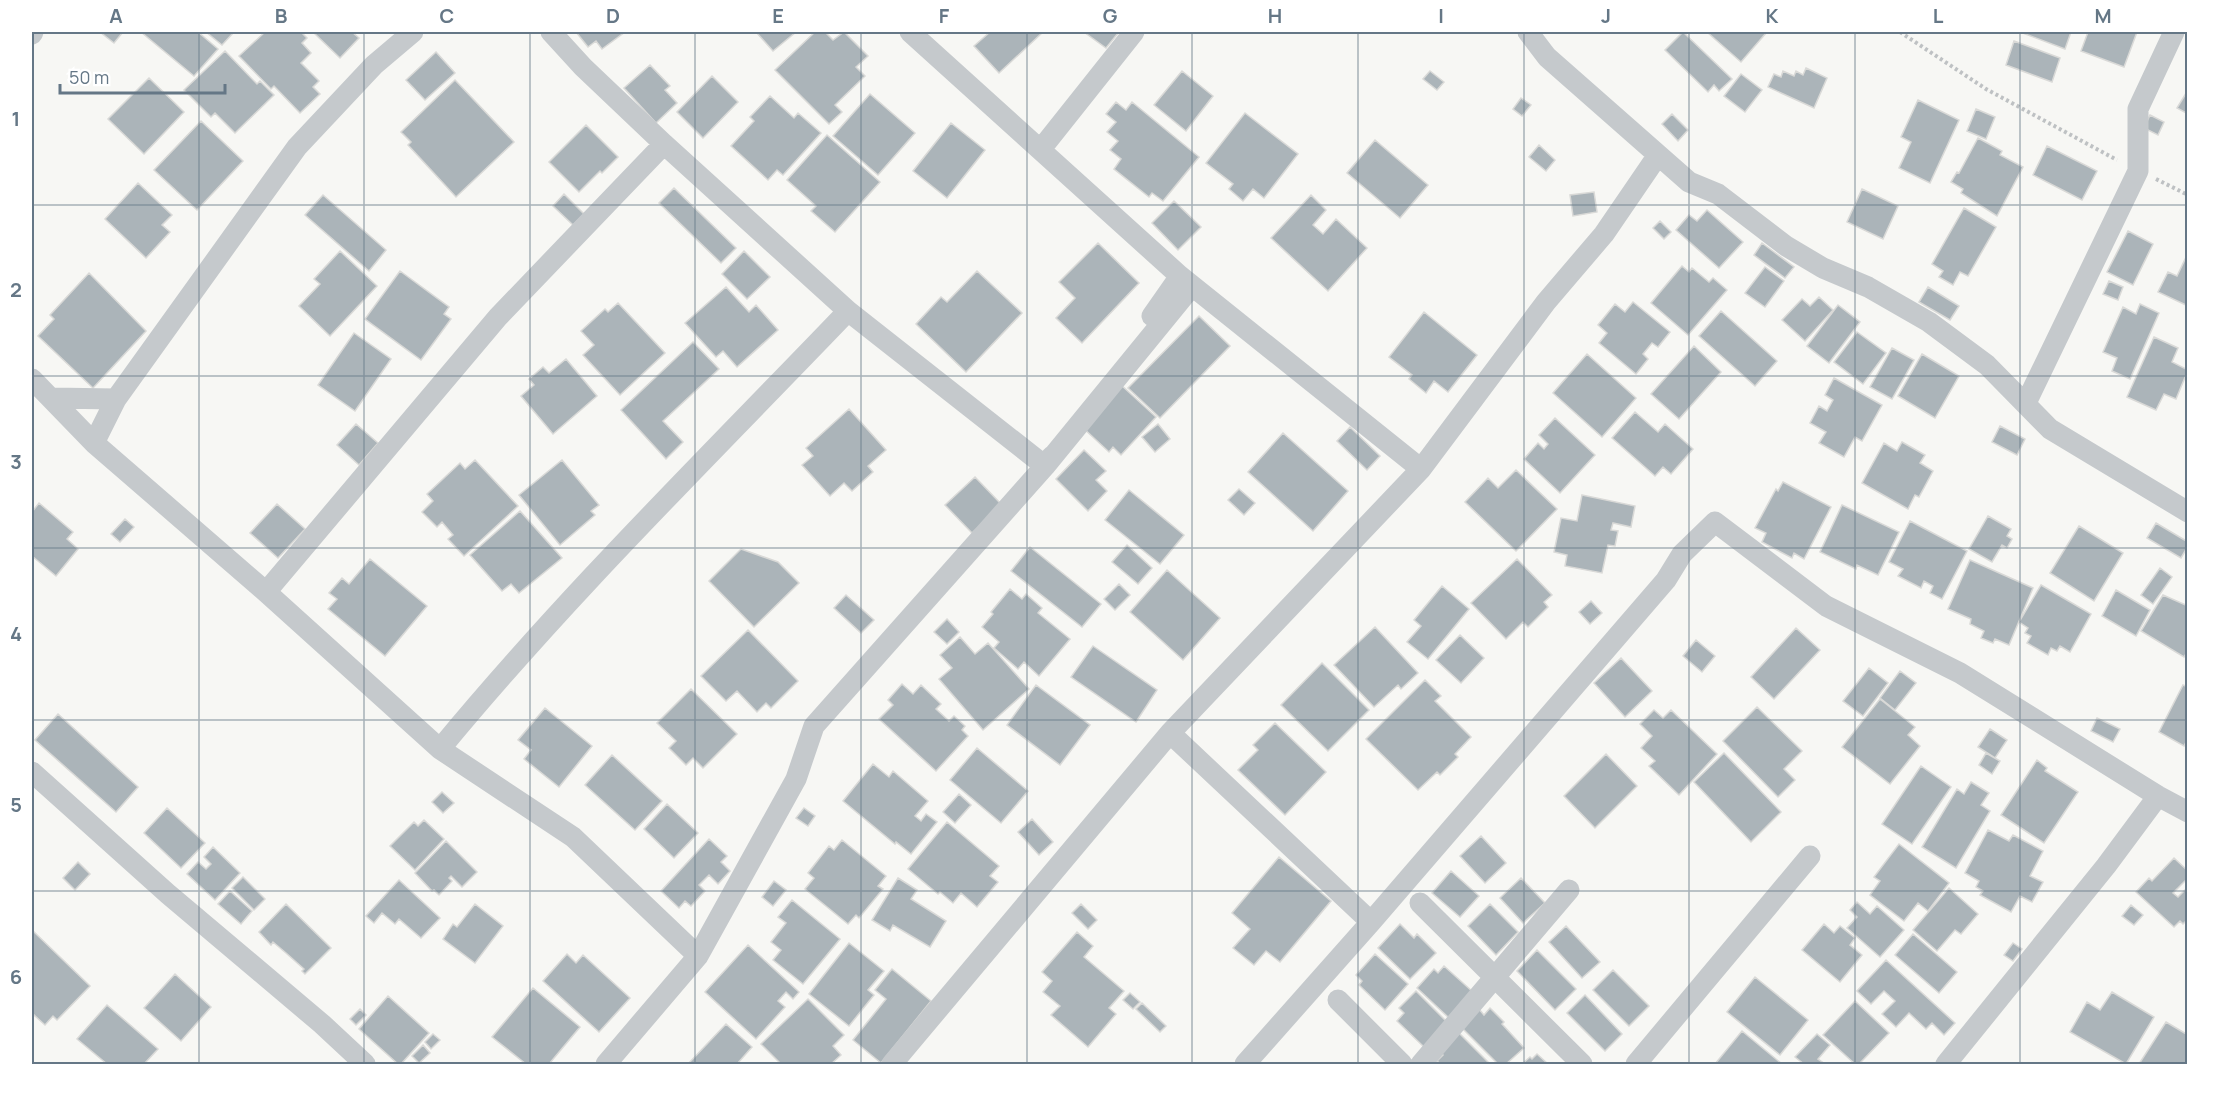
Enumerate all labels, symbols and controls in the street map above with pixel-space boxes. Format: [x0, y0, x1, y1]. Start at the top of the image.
text: A [109, 2, 123, 29]
text: B [275, 2, 288, 29]
text: C [440, 2, 454, 29]
text: D [606, 2, 620, 29]
text: E [772, 2, 784, 29]
text: F [939, 2, 950, 29]
text: G [1103, 2, 1118, 29]
text: H [1268, 2, 1282, 29]
text: I [1438, 2, 1444, 29]
text: J [1601, 2, 1611, 29]
text: K [1766, 2, 1779, 29]
text: L [1933, 2, 1944, 29]
text: M [2094, 2, 2112, 29]
scale bar [60, 57, 225, 95]
text: 50 m [69, 65, 109, 89]
text: 1 [12, 105, 20, 132]
text: 2 [10, 276, 22, 303]
text: 3 [10, 448, 22, 475]
text: 4 [10, 620, 22, 647]
text: 5 [10, 791, 22, 818]
text: 6 [10, 963, 22, 990]

